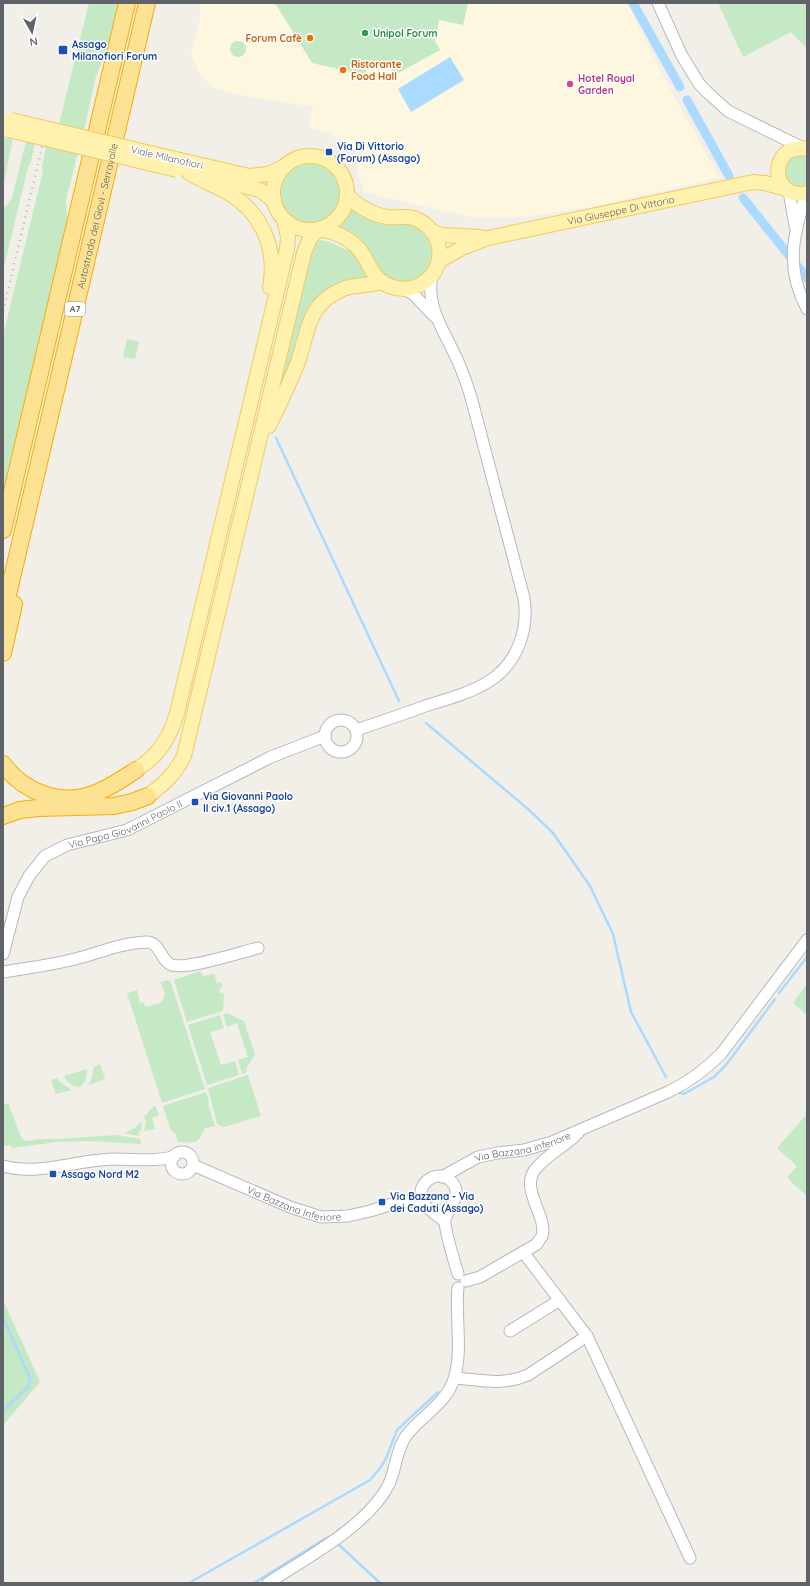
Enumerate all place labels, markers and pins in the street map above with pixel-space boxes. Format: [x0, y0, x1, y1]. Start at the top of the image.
place label: Unipol Forum [373, 27, 438, 40]
marker: Unipol Forum [360, 28, 370, 38]
place label: Forum Cafè [246, 32, 302, 45]
marker: Forum Cafè [305, 33, 315, 43]
place label: Assago Milanofiori Forum [72, 38, 157, 63]
marker: Assago Milanofiori Forum [57, 44, 69, 56]
place label: Ristorante Food Hall [351, 58, 402, 83]
marker: Ristorante Food Hall [338, 65, 348, 75]
place label: Hotel Royal Garden [578, 72, 635, 97]
marker: Hotel Royal Garden [565, 79, 575, 89]
place label: Via Di Vittorio (Forum) (Assago) [337, 140, 420, 165]
marker: Via Di Vittorio (Forum) (Assago) [324, 147, 334, 157]
place label: Via Giovanni Paolo II civ.1 (Assago) [203, 790, 293, 815]
marker: Via Giovanni Paolo II civ.1 (Assago) [190, 797, 200, 807]
place label: Assago Nord M2 [61, 1168, 140, 1181]
marker: Assago Nord M2 [48, 1169, 58, 1179]
place label: Via Bazzana - Via dei Caduti (Assago) [390, 1190, 484, 1215]
marker: Via Bazzana - Via dei Caduti (Assago) [377, 1197, 387, 1207]

